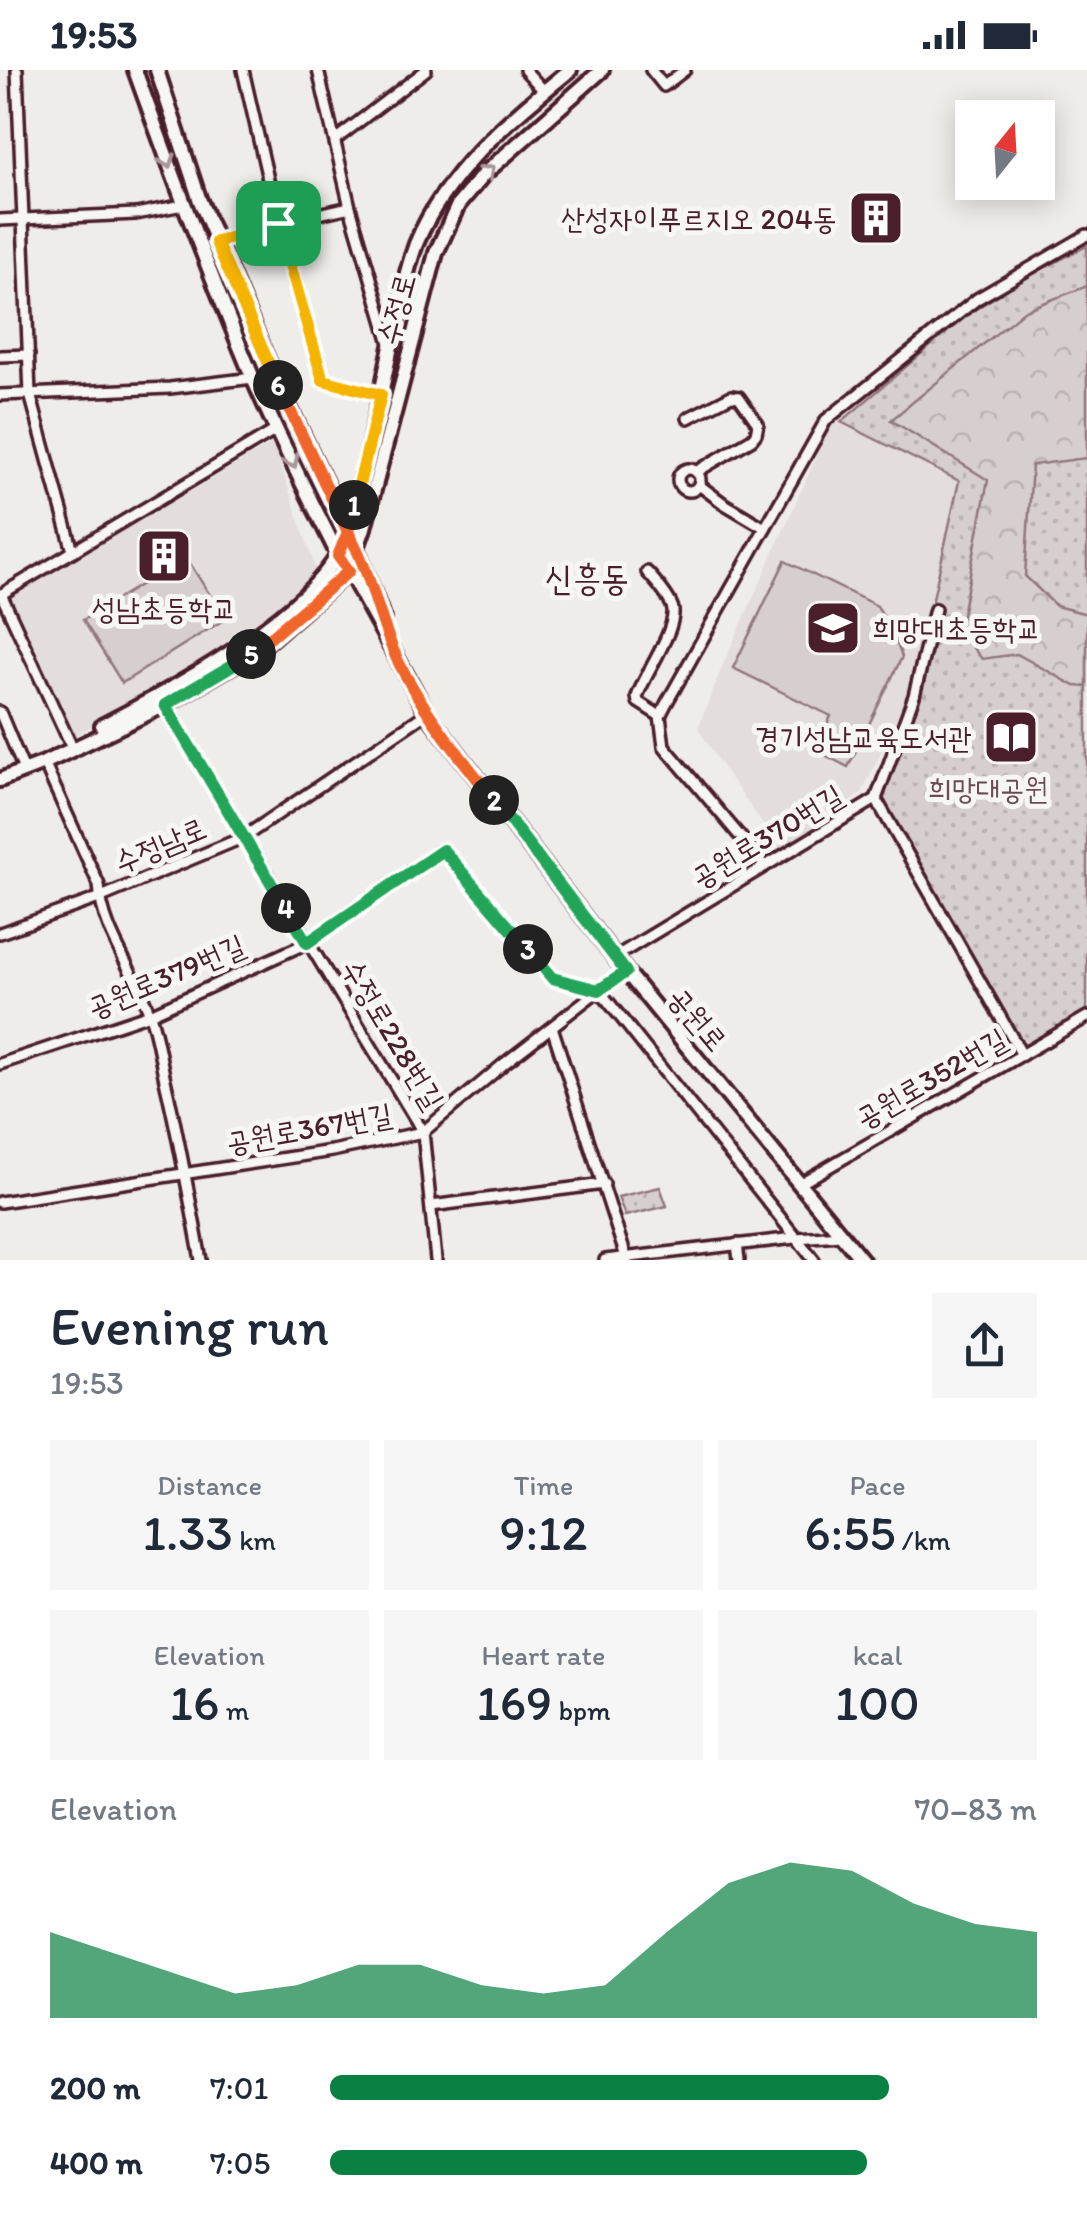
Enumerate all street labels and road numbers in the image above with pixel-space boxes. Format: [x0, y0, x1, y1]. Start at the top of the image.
street label: 수정로 [369, 269, 423, 349]
street label: 공원로370번길 [684, 776, 850, 896]
street label: 수정남로 [108, 809, 212, 881]
street label: 공원로379번길 [82, 926, 250, 1026]
street label: 수정로228번길 [334, 952, 452, 1116]
street label: 공원로 [661, 979, 735, 1059]
street label: 공원로352번길 [849, 1020, 1013, 1136]
street label: 공원로367번길 [223, 1095, 395, 1161]

